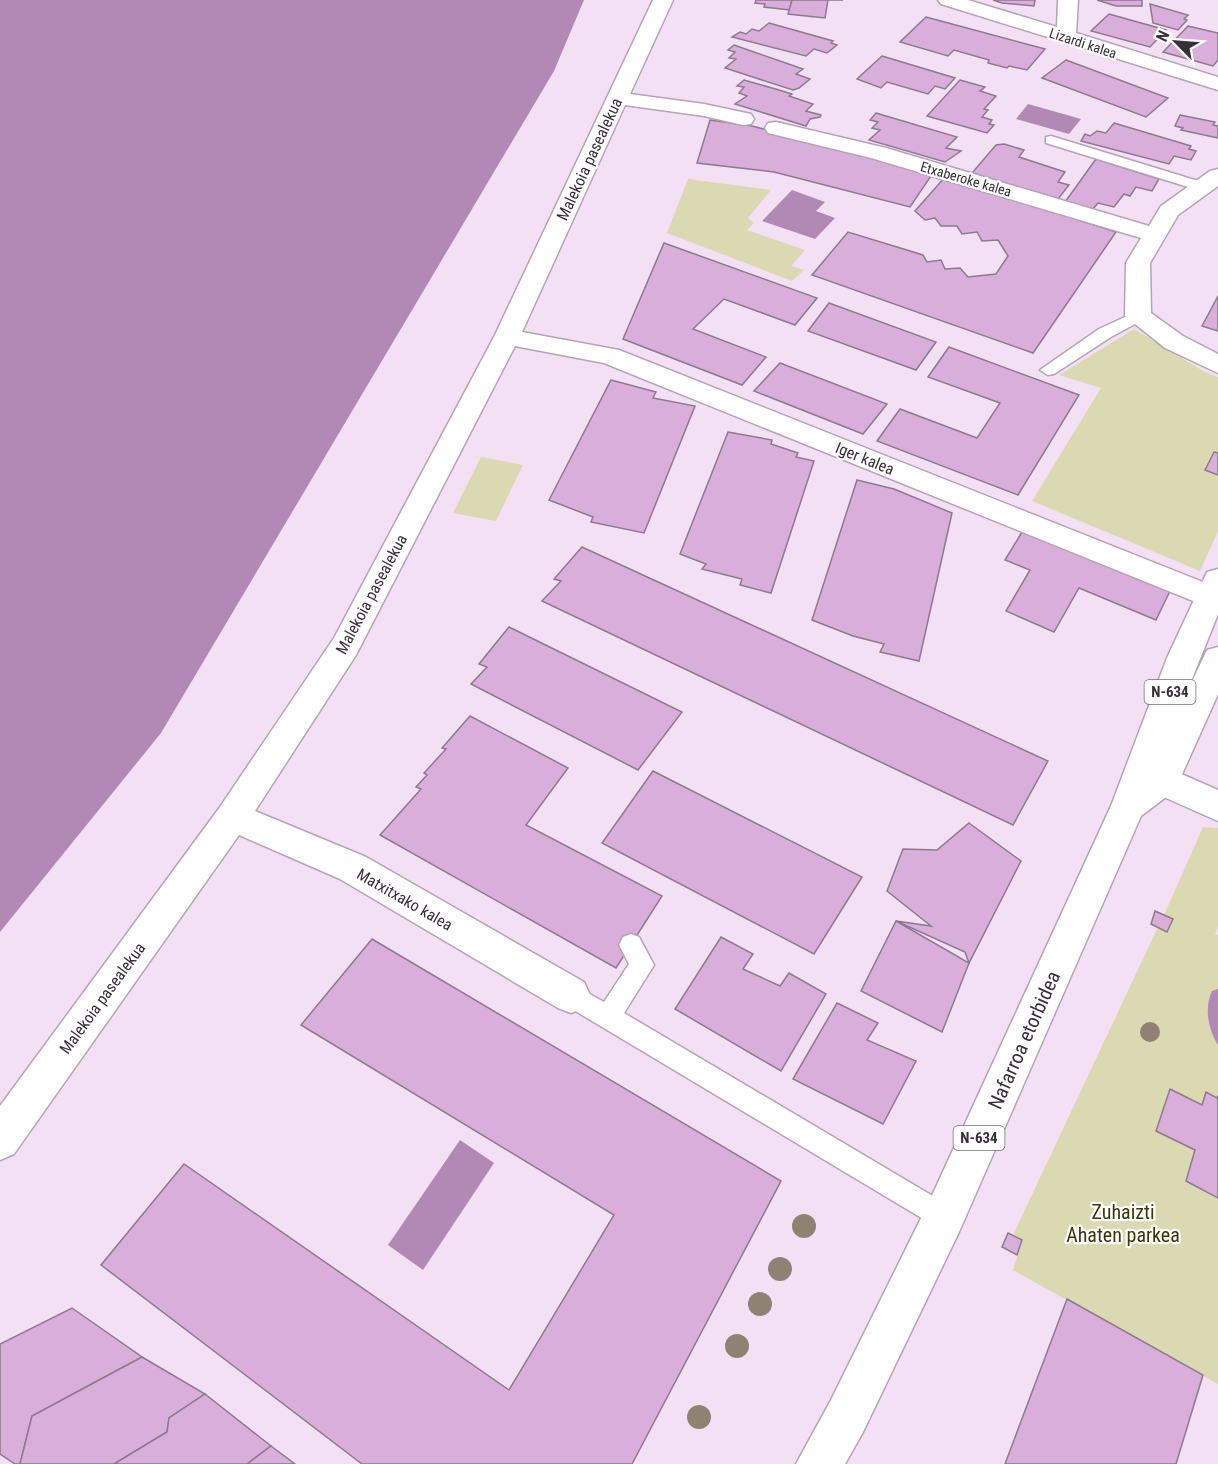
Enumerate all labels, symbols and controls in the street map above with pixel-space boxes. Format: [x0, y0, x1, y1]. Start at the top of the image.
north arrow [1146, 12, 1206, 72]
street label: Lizardi kalea [1047, 25, 1119, 61]
text: N [1152, 27, 1174, 44]
street label: Malekoia pasealekua [553, 95, 626, 223]
street label: Etxaberoke kalea [919, 158, 1013, 200]
street label: Iger kalea [833, 438, 897, 479]
street label: Malekoia pasealekua [332, 531, 411, 657]
road number: N-634 [1144, 680, 1196, 704]
street label: Matxitxako kalea [354, 864, 456, 934]
street label: Malekoia pasealekua [56, 939, 149, 1058]
street label: Nafarroa etorbidea [983, 967, 1065, 1113]
road number: N-634 [954, 1126, 1004, 1150]
park label: Zuhaizti Ahaten parkea [1066, 1200, 1180, 1247]

